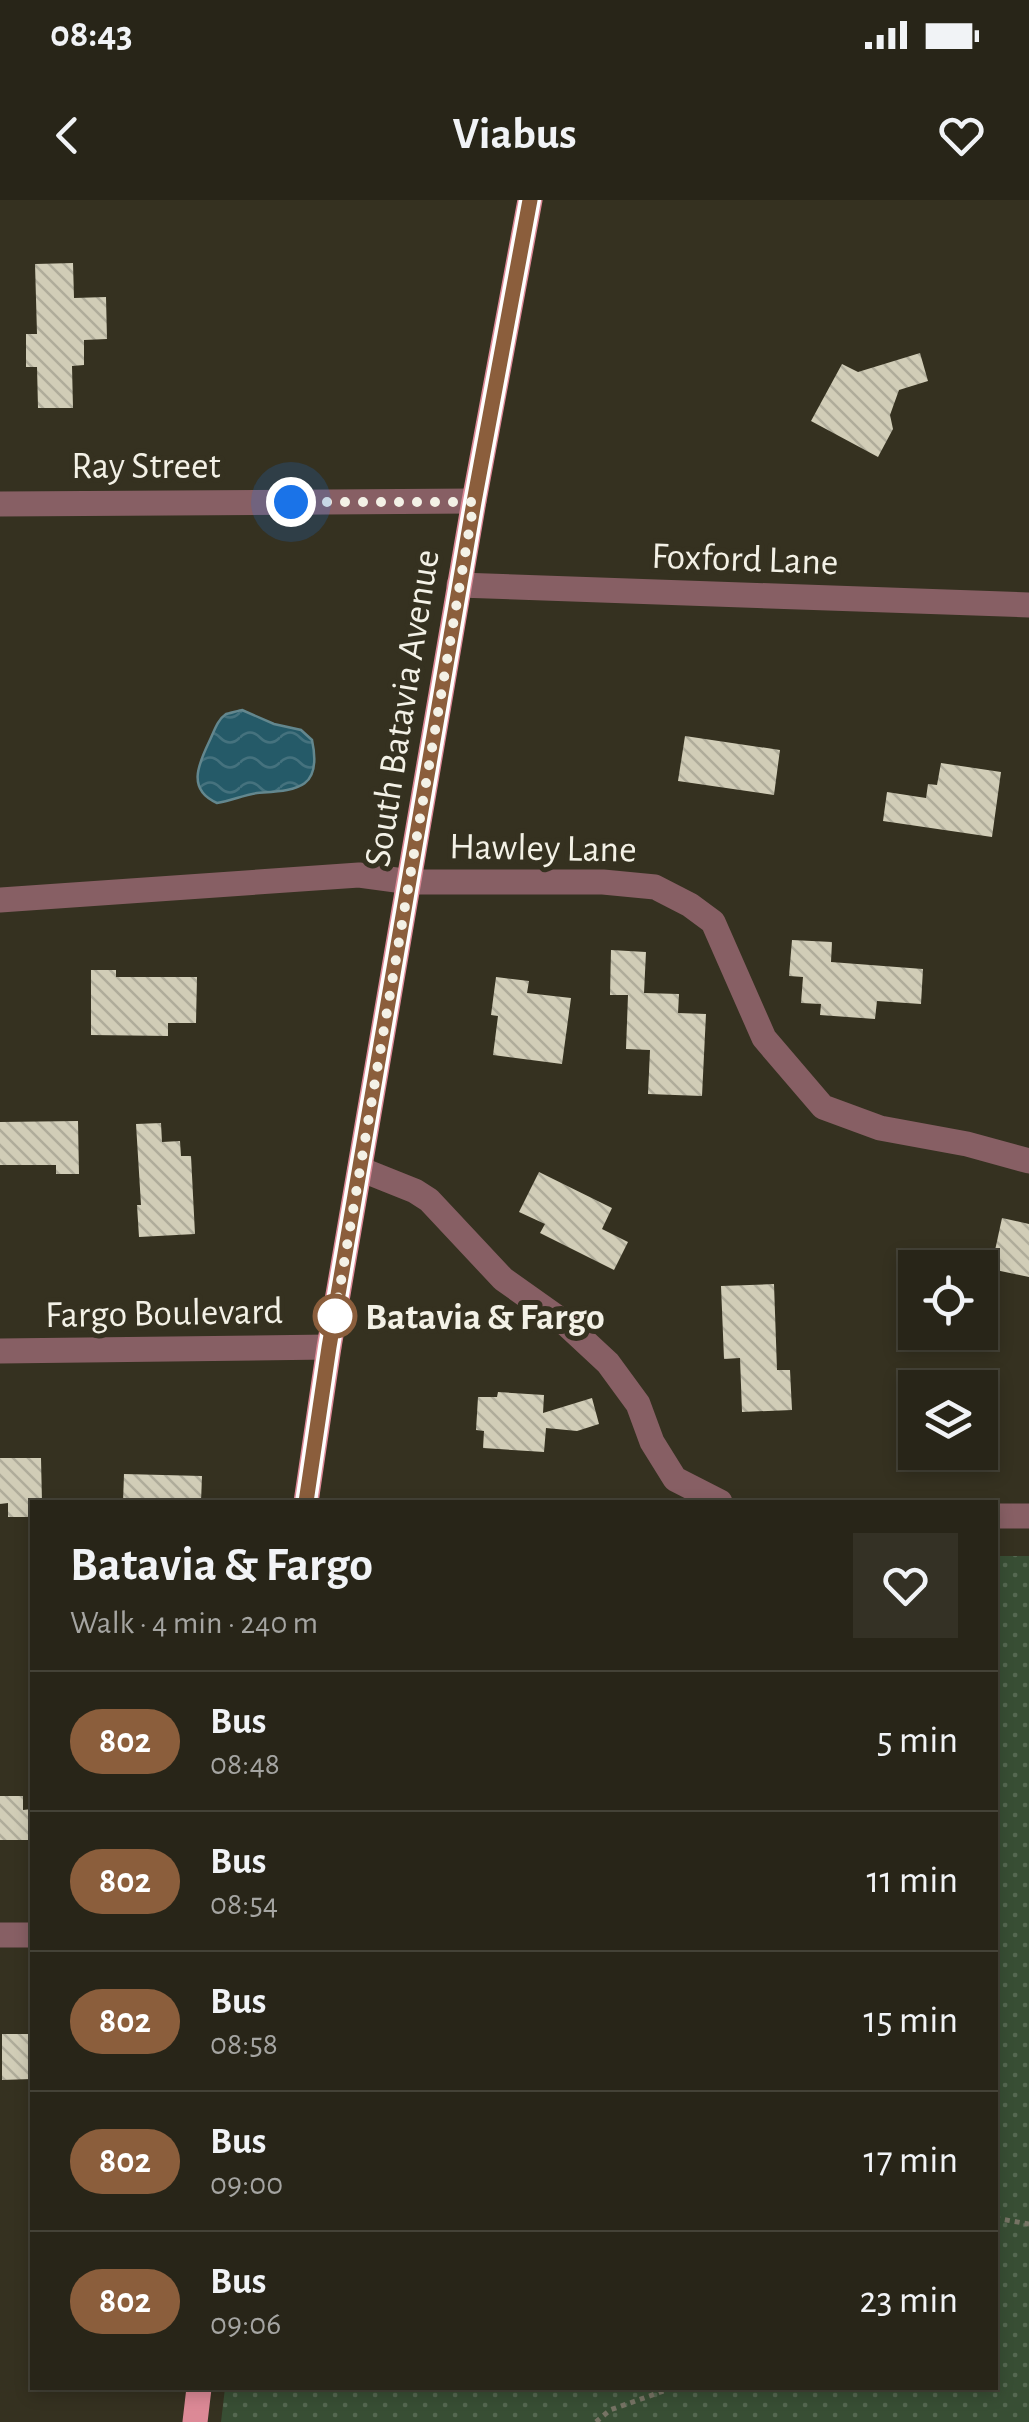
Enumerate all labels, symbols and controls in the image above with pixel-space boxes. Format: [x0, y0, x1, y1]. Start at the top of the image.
text: 08:43 [50, 16, 133, 54]
icon: back [40, 108, 95, 163]
icon: heart [934, 108, 989, 163]
text: Viabus [452, 112, 577, 157]
street label: Ray Street [71, 448, 221, 486]
your location [266, 477, 316, 527]
street label: Foxford Lane [651, 538, 839, 582]
street label: South Batavia Avenue [359, 547, 447, 870]
street label: Hawley Lane [449, 828, 637, 870]
map controls [898, 1250, 998, 1470]
button: locate [898, 1250, 998, 1350]
street label: Fargo Boulevard [45, 1293, 283, 1335]
marker: Batavia & Fargo [314, 1295, 356, 1337]
place label: Batavia & Fargo [365, 1299, 605, 1337]
button: layers [898, 1370, 998, 1470]
button: heart [853, 1533, 958, 1638]
text: Batavia & Fargo [70, 1542, 373, 1590]
text: Walk · 4 min · 240 m [70, 1607, 318, 1639]
text: Bus [210, 1703, 266, 1741]
text: 5 min [877, 1722, 958, 1760]
text: 802 [99, 1724, 151, 1759]
text: 08:48 [210, 1748, 280, 1780]
text: Bus [210, 1843, 266, 1881]
text: 11 min [866, 1862, 958, 1900]
text: 802 [99, 1864, 151, 1899]
text: 08:54 [210, 1888, 278, 1920]
text: Bus [210, 1983, 266, 2021]
text: 15 min [864, 2002, 958, 2040]
text: 802 [99, 2004, 151, 2039]
text: 08:58 [210, 2028, 278, 2060]
text: Bus [210, 2123, 266, 2161]
text: 17 min [864, 2142, 958, 2180]
text: 802 [99, 2144, 151, 2179]
text: 09:00 [210, 2168, 283, 2200]
text: Bus [210, 2263, 266, 2301]
text: 23 min [860, 2282, 958, 2320]
text: 802 [99, 2284, 151, 2319]
text: 09:06 [210, 2308, 281, 2340]

